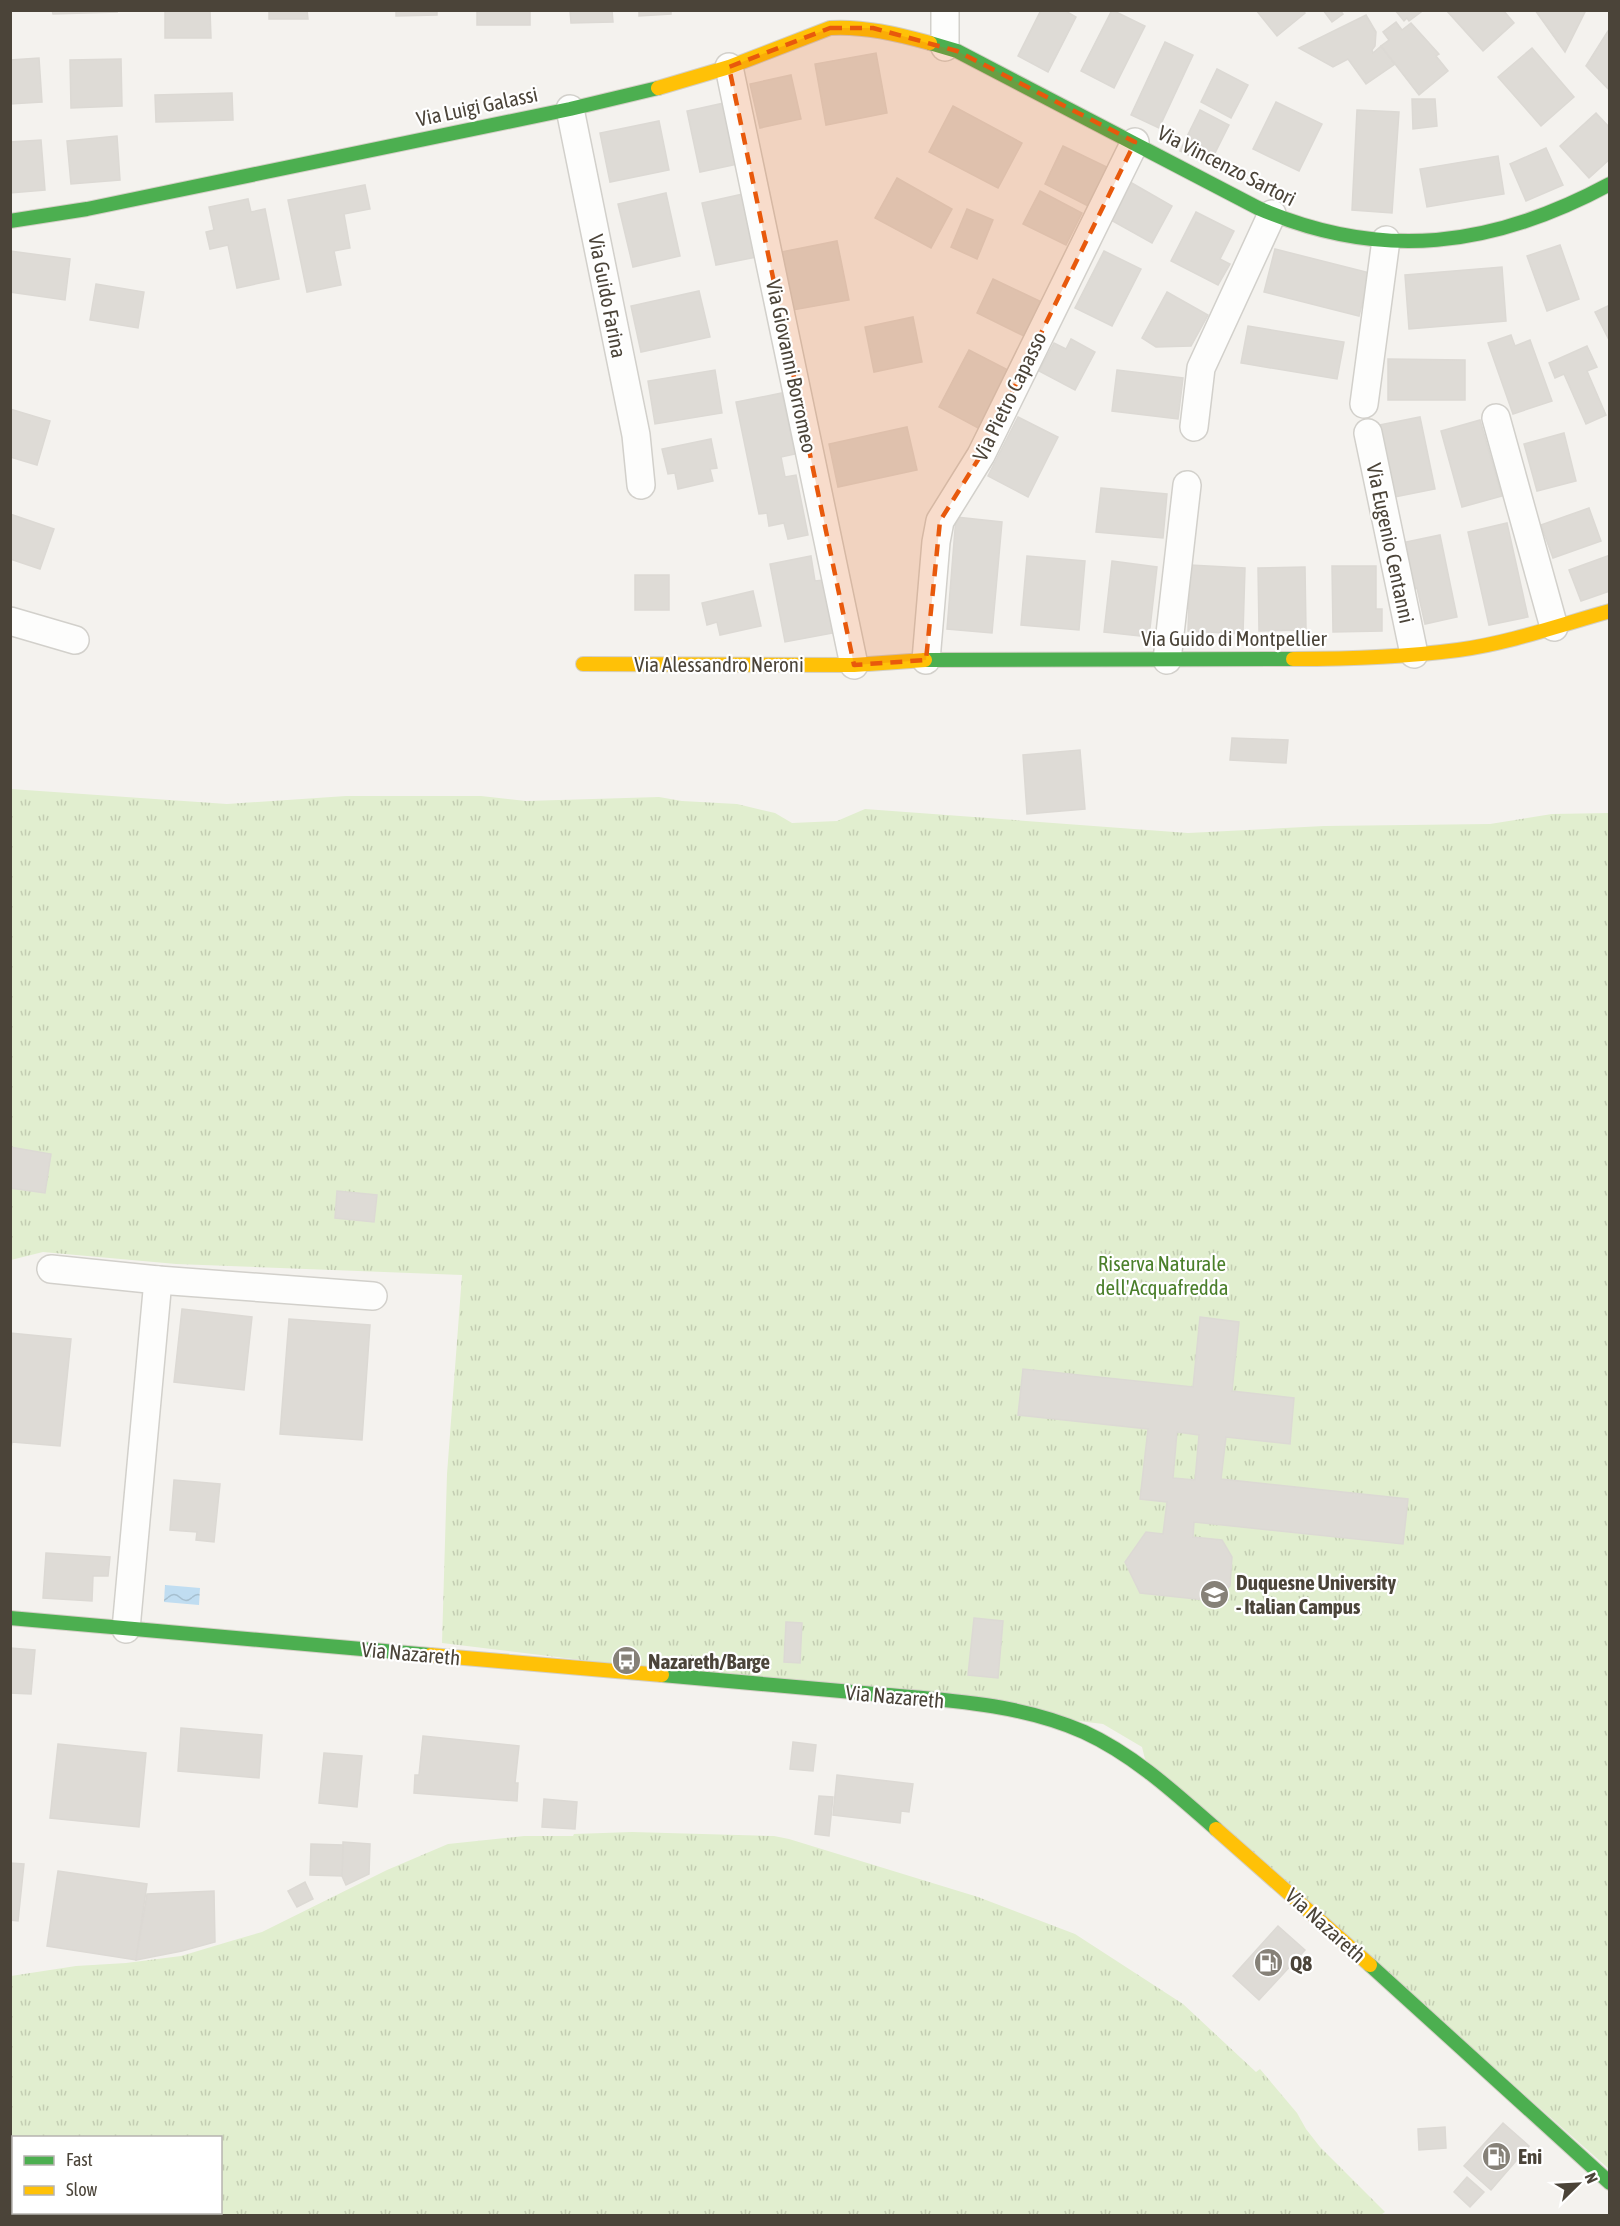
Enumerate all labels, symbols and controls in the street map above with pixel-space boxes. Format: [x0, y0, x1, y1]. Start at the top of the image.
street label: Via Luigi Galassi [414, 81, 540, 131]
street label: Via Vincenzo Sartori [1154, 120, 1300, 210]
street label: Via Guido Farina [584, 232, 632, 360]
street label: Via Giovanni Borromeo [762, 277, 822, 455]
street label: Via Pietro Capasso [967, 328, 1051, 464]
street label: Via Eugenio Centanni [1362, 461, 1420, 625]
street label: Via Guido di Montpellier [1141, 626, 1328, 650]
street label: Via Alessandro Neroni [634, 652, 804, 676]
park label: Riserva Naturale dell'Acquafredda [1095, 1251, 1229, 1299]
place label: Duquesne University - Italian Campus [1236, 1570, 1396, 1618]
school or university icon: Duquesne University - Italian Campus [1199, 1578, 1231, 1610]
street label: Via Nazareth [361, 1637, 461, 1669]
bus stop icon: Nazareth/Barge [611, 1645, 643, 1677]
place label: Nazareth/Barge [648, 1649, 770, 1673]
street label: Via Nazareth [845, 1680, 945, 1712]
street label: Via Nazareth [1281, 1883, 1371, 1967]
fuel station icon: Q8 [1253, 1947, 1285, 1979]
place label: Q8 [1290, 1951, 1312, 1975]
legend [12, 2136, 222, 2214]
fuel station icon: Eni [1481, 2140, 1513, 2172]
place label: Eni [1518, 2144, 1542, 2168]
text: Fast [66, 2149, 93, 2170]
north arrow [1548, 2154, 1608, 2214]
text: N [1582, 2170, 1602, 2186]
text: Slow [66, 2179, 97, 2200]

